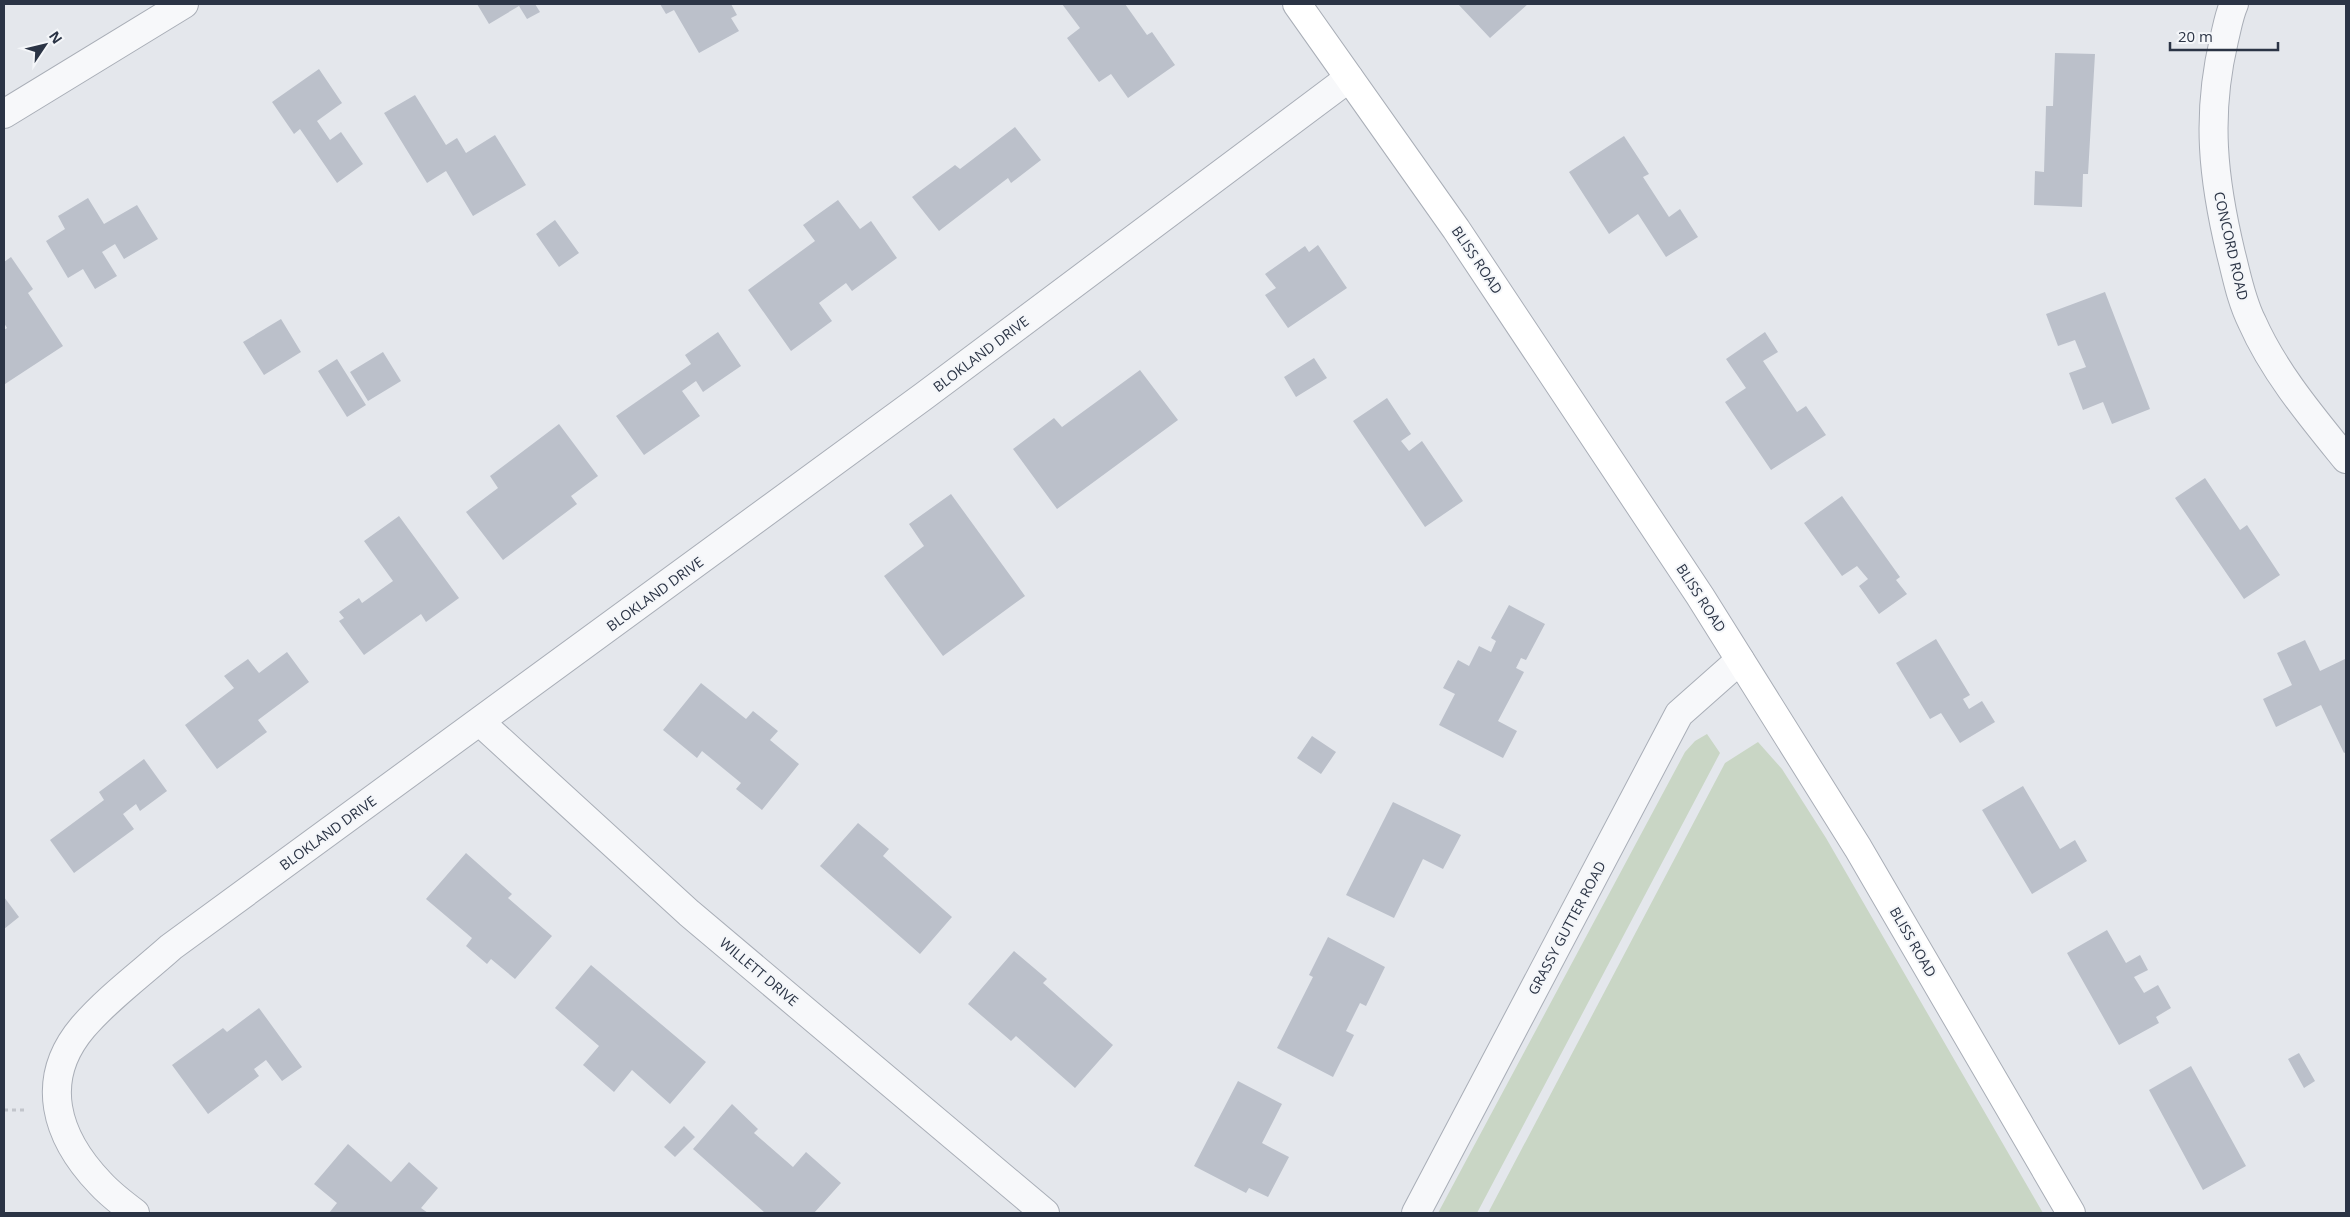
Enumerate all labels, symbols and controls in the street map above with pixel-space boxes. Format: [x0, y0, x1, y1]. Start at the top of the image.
north arrow [20, 20, 70, 70]
scale bar [2170, 20, 2278, 52]
text: 20 m [2178, 26, 2213, 46]
text: N [45, 27, 67, 47]
street label: CONCORD ROAD [2210, 190, 2253, 302]
street label: BLISS ROAD [1448, 222, 1507, 297]
street label: BLOKLAND DRIVE [929, 311, 1032, 396]
street label: BLOKLAND DRIVE [603, 552, 707, 635]
street label: BLISS ROAD [1672, 560, 1731, 636]
street label: BLOKLAND DRIVE [276, 791, 380, 874]
street label: GRASSY GUTTER ROAD [1523, 858, 1610, 998]
street label: BLISS ROAD [1886, 903, 1941, 980]
street label: WILLETT DRIVE [716, 933, 803, 1010]

